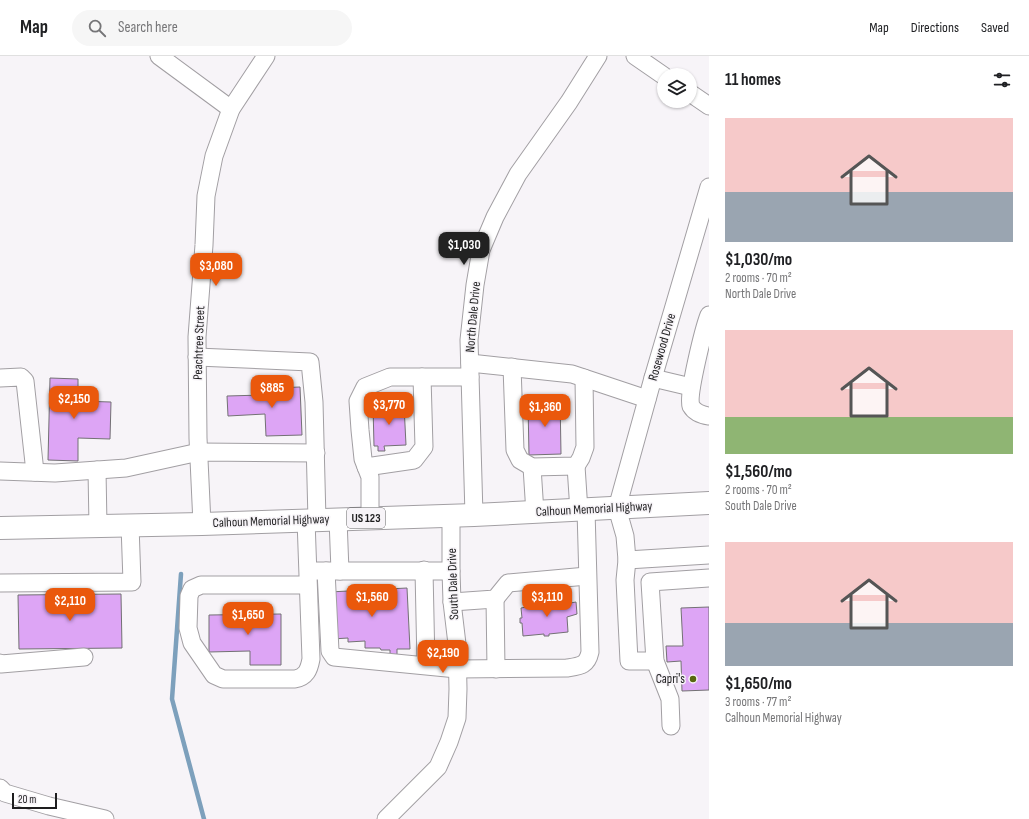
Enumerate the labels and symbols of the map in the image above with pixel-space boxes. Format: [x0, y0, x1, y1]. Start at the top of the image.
pin: $1,030 [431, 232, 497, 266]
pin: $3,080 [183, 253, 249, 287]
street label: North Dale Drive [462, 281, 484, 353]
street label: Peachtree Street [190, 306, 208, 380]
street label: Rosewood Drive [645, 311, 679, 383]
pin: $885 [248, 375, 296, 409]
pin: $2,150 [41, 386, 107, 420]
pin: $3,770 [356, 392, 422, 426]
pin: $1,360 [512, 394, 578, 428]
street label: Calhoun Memorial Highway [535, 498, 653, 520]
road number: US 123 [347, 508, 385, 528]
street label: Calhoun Memorial Highway [212, 511, 330, 531]
street label: South Dale Drive [444, 548, 462, 620]
pin: $1,560 [339, 584, 405, 618]
pin: $3,110 [514, 584, 580, 618]
pin: $2,110 [37, 588, 103, 622]
pin: $1,650 [215, 602, 281, 636]
pin: $2,190 [410, 640, 476, 674]
place label: Capri's [656, 671, 685, 687]
marker: Capri's [688, 674, 698, 684]
scale bar [12, 791, 57, 810]

